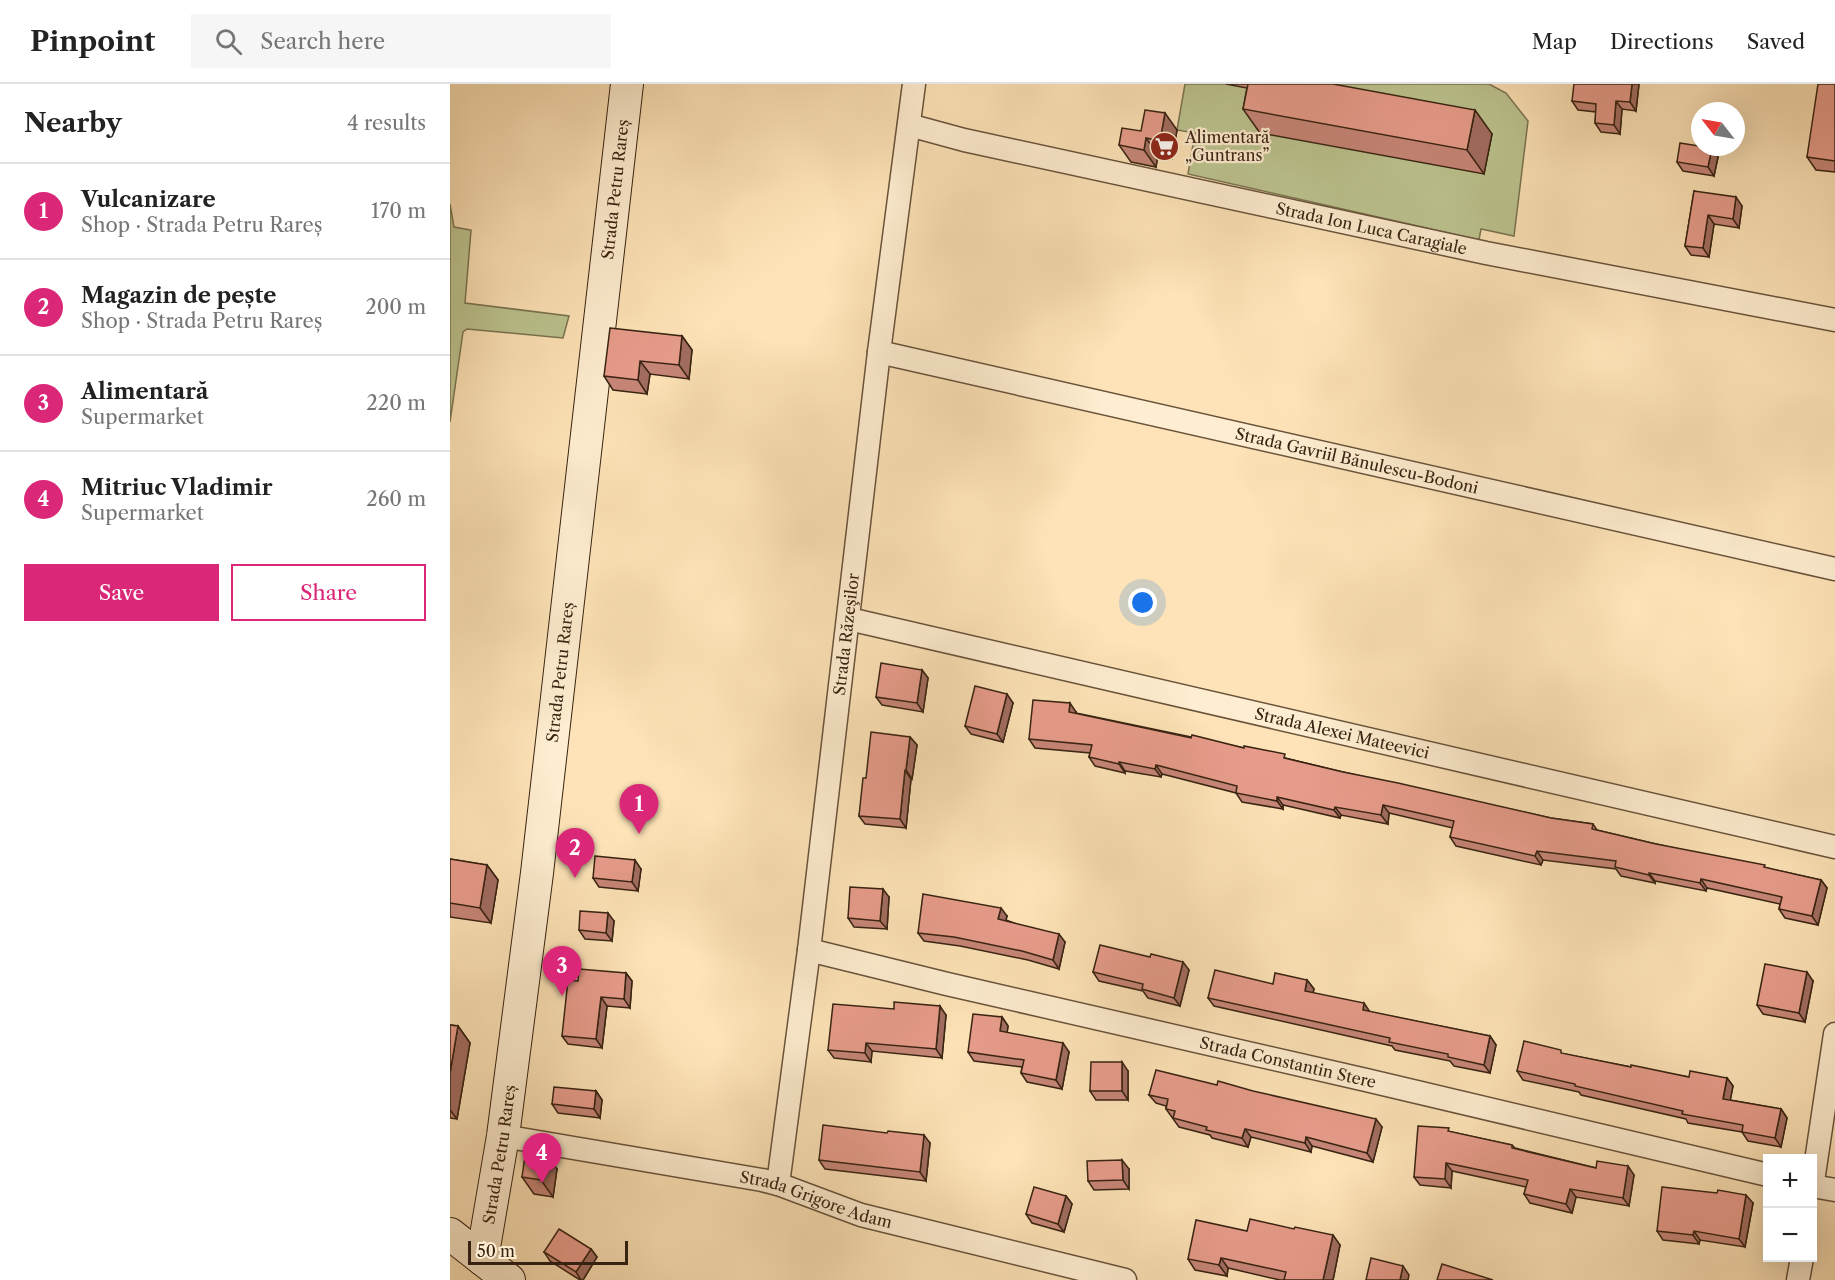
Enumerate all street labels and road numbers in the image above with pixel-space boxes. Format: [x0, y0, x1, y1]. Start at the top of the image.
street label: Strada Petru Rareș [597, 118, 633, 261]
street label: Strada Ion Luca Caragiale [1274, 198, 1469, 259]
street label: Strada Gavriil Bănulescu-Bodoni [1233, 423, 1481, 498]
street label: Strada Răzeşilor [829, 572, 863, 697]
street label: Strada Petru Rareș [542, 601, 578, 743]
street label: Strada Alexei Mateevici [1253, 703, 1431, 763]
street label: Strada Constantin Stere [1198, 1032, 1378, 1092]
street label: Strada Petru Rareș [478, 1083, 520, 1226]
street label: Strada Grigore Adam [738, 1166, 894, 1232]

